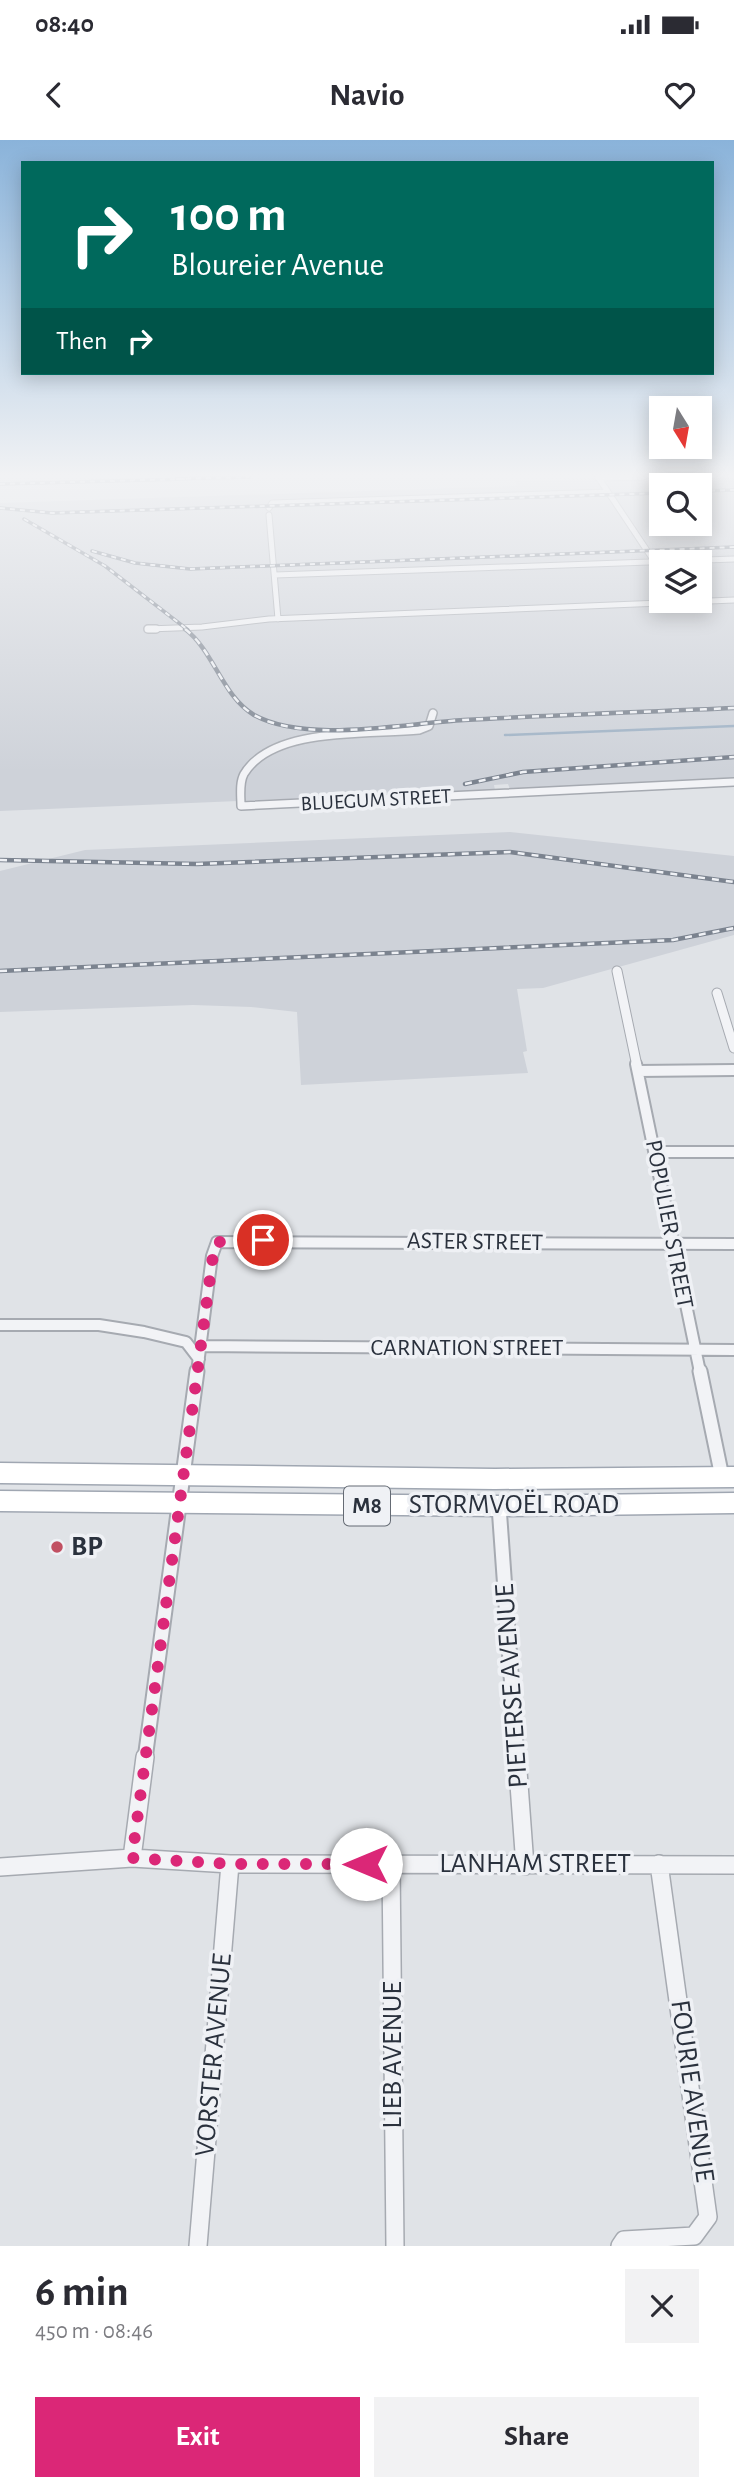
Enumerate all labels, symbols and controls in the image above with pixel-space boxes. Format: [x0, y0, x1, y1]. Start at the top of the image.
text: 08:40 [35, 11, 94, 37]
icon: back [35, 76, 73, 114]
icon: heart [661, 76, 699, 114]
text: Navio [329, 79, 405, 111]
icon: right [56, 189, 147, 280]
text: 100 m [171, 191, 287, 240]
text: Bloureier Avenue [171, 249, 384, 281]
icon: right [121, 322, 159, 360]
text: Then [56, 328, 107, 354]
north arrow [649, 396, 712, 458]
map controls [649, 396, 712, 613]
button: search [649, 473, 712, 536]
button: layers [649, 550, 712, 613]
street label: BLUEGUM STREET [300, 786, 452, 814]
street label: POPULIER STREET [641, 1138, 697, 1311]
pin [233, 1210, 293, 1270]
icon: arrive [244, 1221, 282, 1259]
street label: ASTER STREET [407, 1229, 544, 1255]
street label: CARNATION STREET [371, 1336, 564, 1360]
road number: M8 [344, 1486, 390, 1526]
street label: STORMVOËL ROAD [409, 1489, 619, 1519]
place label: BP [71, 1533, 103, 1561]
marker: BP [49, 1539, 65, 1555]
street label: PIETERSE AVENUE [491, 1583, 533, 1789]
position arrow [329, 1827, 403, 1901]
street label: LANHAM STREET [439, 1850, 631, 1878]
street label: VORSTER AVENUE [191, 1952, 237, 2158]
street label: LIEB AVENUE [379, 1981, 407, 2129]
street label: FOURIE AVENUE [665, 1998, 719, 2184]
button: close [625, 2269, 699, 2343]
text: 6 min [35, 2271, 129, 2313]
text: 450 m · 08:46 [35, 2320, 153, 2343]
button: Exit [35, 2397, 360, 2477]
button: Share [374, 2397, 699, 2477]

